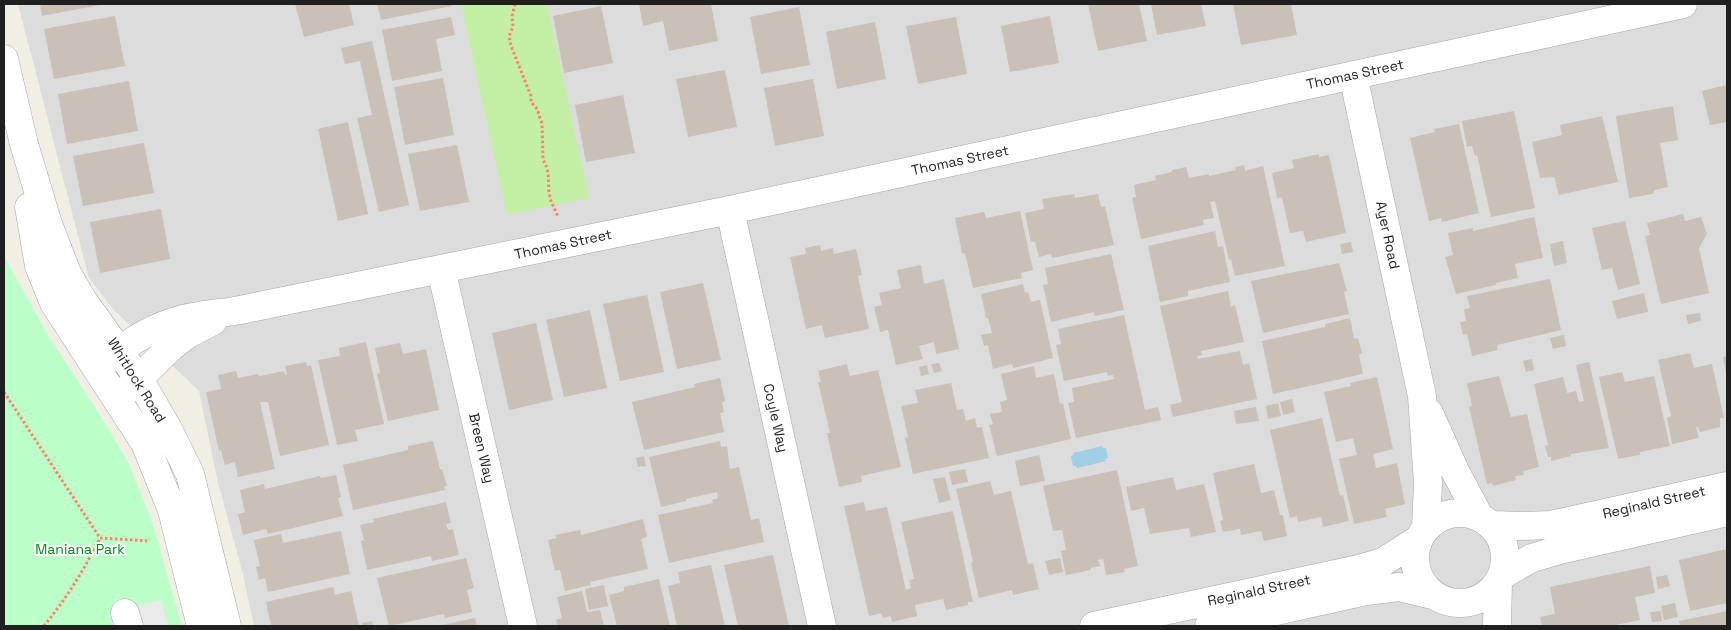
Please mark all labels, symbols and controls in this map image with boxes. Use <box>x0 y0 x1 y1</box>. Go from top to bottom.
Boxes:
street label: Thomas Street <box>1305 55 1405 93</box>
street label: Thomas Street <box>910 141 1010 179</box>
street label: Ayer Road <box>1372 199 1404 271</box>
street label: Thomas Street <box>513 225 613 263</box>
street label: Whitlock Road <box>104 334 170 426</box>
street label: Coyle Way <box>759 382 793 454</box>
street label: Breen Way <box>465 411 499 485</box>
street label: Reginald Street <box>1601 481 1707 523</box>
park label: Maniana Park <box>35 540 125 558</box>
street label: Reginald Street <box>1206 570 1312 610</box>

